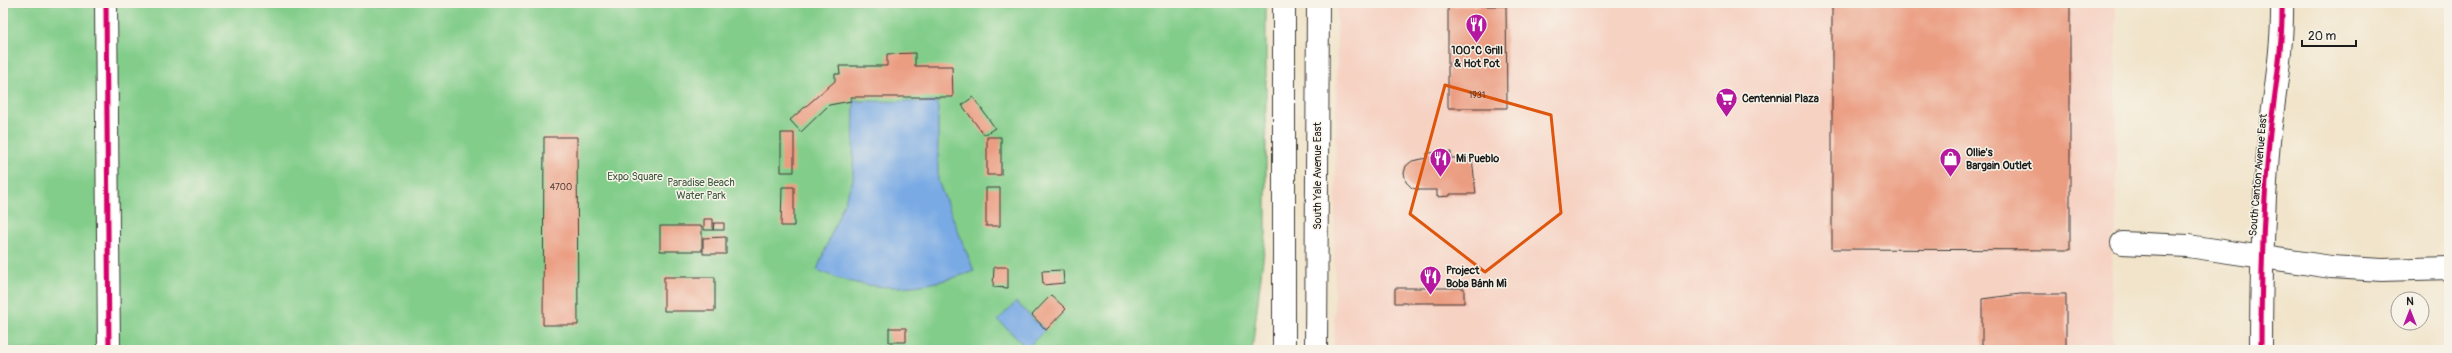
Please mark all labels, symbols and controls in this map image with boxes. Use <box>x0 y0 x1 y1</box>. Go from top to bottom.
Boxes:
restaurant icon: 100°C Grill & Hot Pot <box>1464 11 1490 44</box>
scale bar <box>2302 22 2356 48</box>
text: 20 m <box>2308 29 2337 44</box>
place label: 100°C Grill & Hot Pot <box>1451 44 1503 70</box>
supermarket icon: Centennial Plaza <box>1713 85 1739 118</box>
house number: 1931 <box>1469 90 1485 101</box>
place label: Centennial Plaza <box>1742 92 1819 105</box>
street label: South Canton Avenue East <box>2246 113 2270 237</box>
street label: South Yale Avenue East <box>1311 122 1324 230</box>
restaurant icon: Mi Pueblo <box>1427 145 1453 178</box>
shop icon: Ollie's Bargain Outlet <box>1938 145 1964 178</box>
place label: Ollie's Bargain Outlet <box>1966 146 2032 172</box>
place label: Mi Pueblo <box>1456 152 1499 165</box>
park label: Expo Square <box>607 170 663 183</box>
park label: Paradise Beach Water Park <box>667 176 735 202</box>
house number: 4700 <box>550 182 572 193</box>
restaurant icon: Project Boba Bánh Mì <box>1417 263 1443 296</box>
place label: Project Boba Bánh Mì <box>1446 264 1507 290</box>
north arrow <box>2390 291 2430 331</box>
text: N <box>2406 295 2414 308</box>

